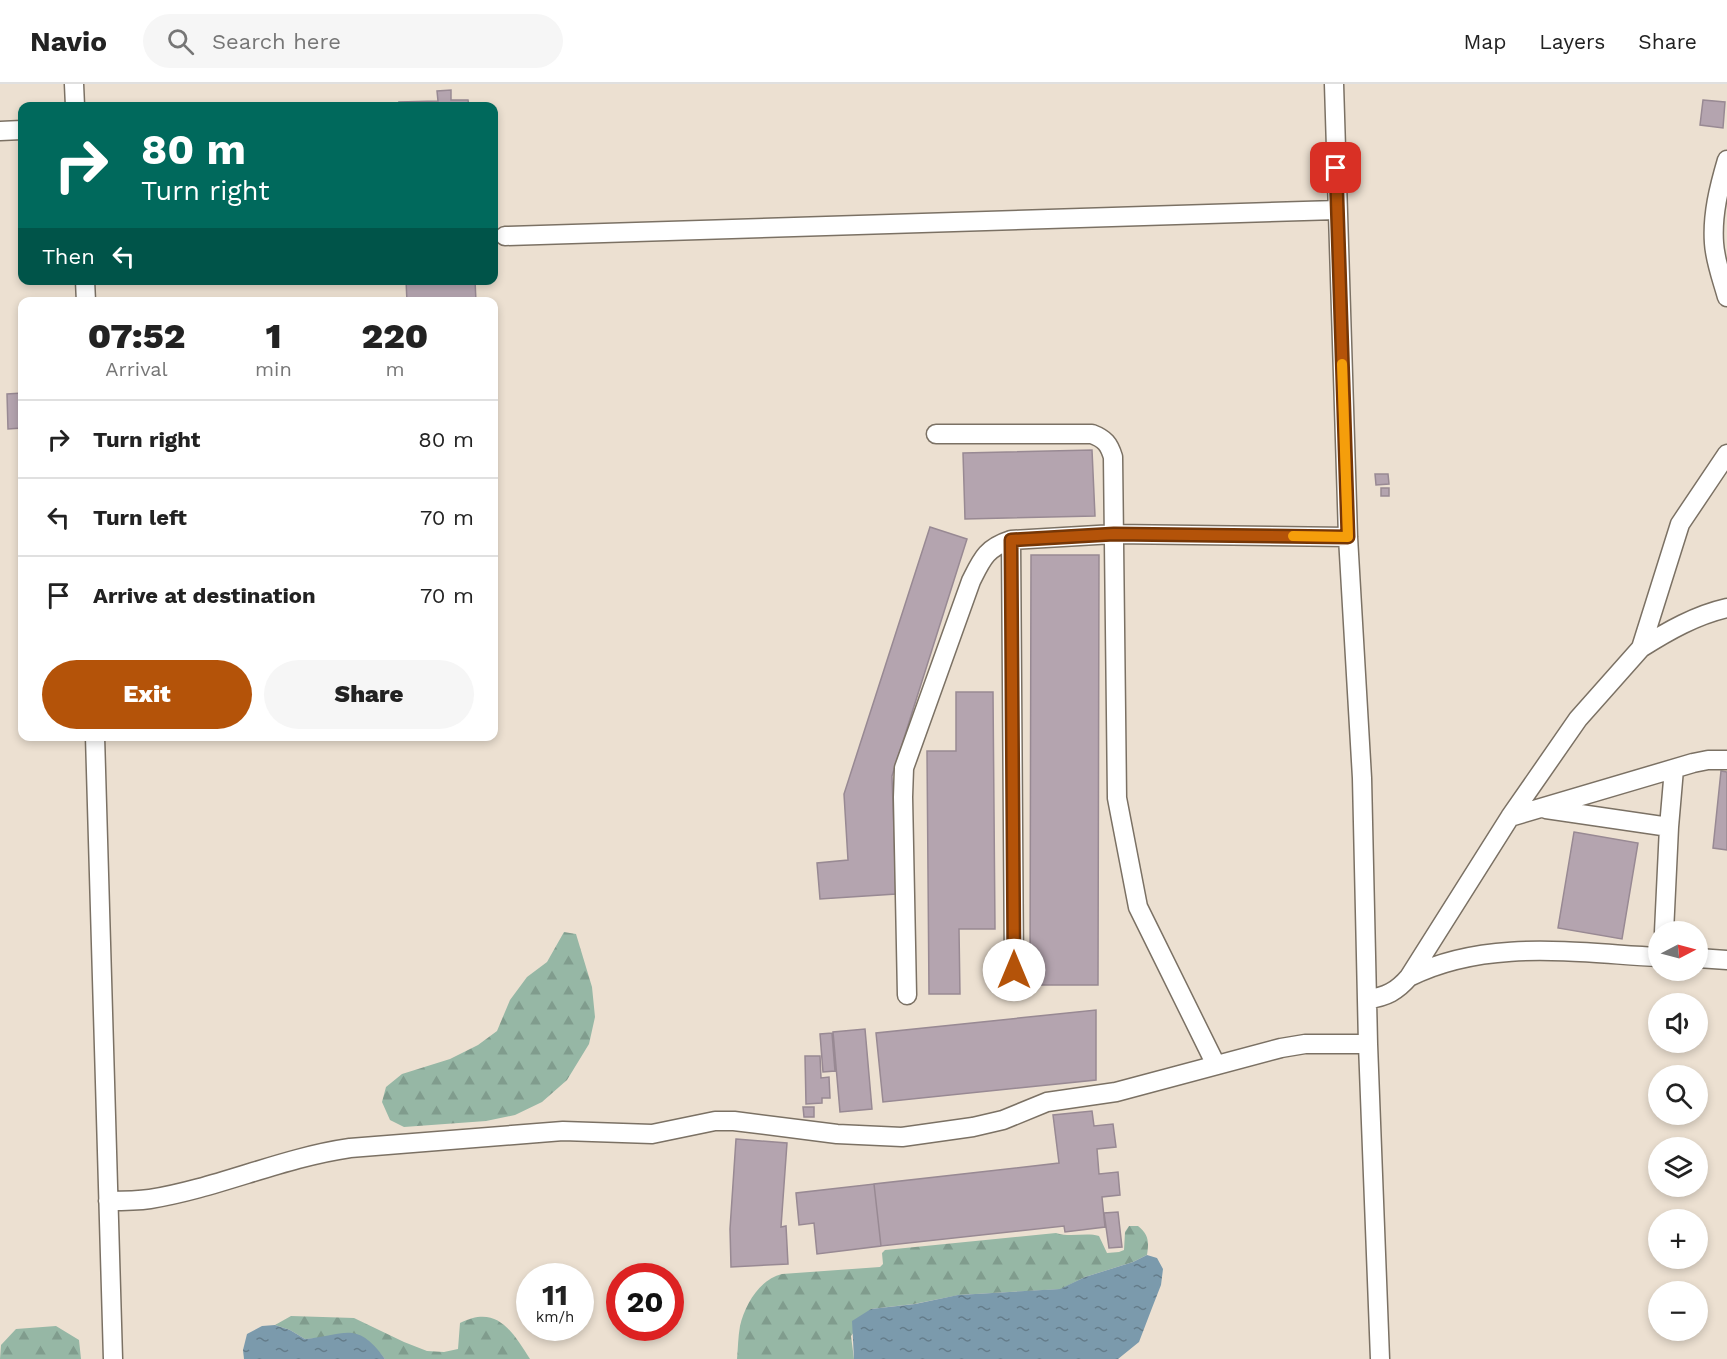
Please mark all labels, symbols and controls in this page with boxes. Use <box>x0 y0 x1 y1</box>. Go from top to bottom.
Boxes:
search box <box>143 14 563 68</box>
text: Navio <box>30 25 107 58</box>
icon: search <box>164 25 197 58</box>
text: Search here <box>212 29 341 54</box>
text: Map <box>1463 29 1506 54</box>
text: Layers <box>1539 29 1605 54</box>
text: Share <box>1638 29 1697 54</box>
text: 80 m <box>141 125 246 174</box>
icon: right <box>42 126 120 204</box>
pin <box>1310 142 1361 193</box>
icon: arrive <box>1319 151 1352 184</box>
text: Turn right <box>141 175 270 207</box>
icon: left <box>107 240 140 273</box>
text: Then <box>42 244 95 269</box>
text: 07:52 <box>88 315 185 357</box>
text: 1 <box>265 315 281 357</box>
text: 220 <box>362 315 428 357</box>
text: Arrival <box>105 357 168 381</box>
text: min <box>255 357 292 381</box>
text: m <box>385 357 404 381</box>
icon: right <box>42 423 75 456</box>
text: Turn right <box>93 427 200 452</box>
text: 80 m <box>418 427 474 452</box>
icon: left <box>42 501 75 534</box>
text: Turn left <box>93 505 187 530</box>
text: 70 m <box>420 505 474 530</box>
icon: arrive <box>42 579 75 612</box>
text: Arrive at destination <box>93 583 316 608</box>
text: 70 m <box>420 583 474 608</box>
button: Exit <box>42 660 252 729</box>
button: Share <box>264 660 474 729</box>
north arrow <box>1648 921 1708 981</box>
map controls <box>1648 921 1708 1341</box>
position arrow <box>982 938 1046 1002</box>
button: sound <box>1648 993 1708 1053</box>
button: search <box>1648 1065 1708 1125</box>
button: layers <box>1648 1137 1708 1197</box>
button: + <box>1648 1209 1708 1269</box>
speed limit sign: 20 <box>606 1263 684 1341</box>
text: 11 <box>542 1277 568 1312</box>
button: − <box>1648 1281 1708 1341</box>
text: km/h <box>536 1308 574 1326</box>

